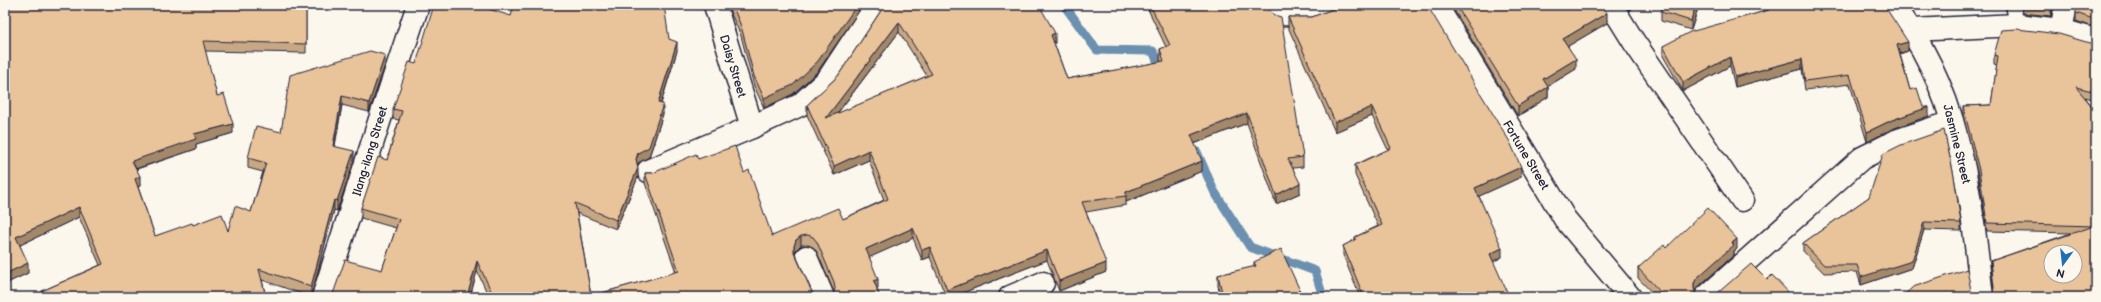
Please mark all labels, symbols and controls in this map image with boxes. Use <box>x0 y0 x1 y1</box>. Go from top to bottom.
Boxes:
street label: Daisy Street <box>716 33 749 100</box>
street label: Jasmine Street <box>1939 103 1974 186</box>
street label: Ilang-ilang Street <box>350 104 391 198</box>
street label: Fortune Street <box>1499 118 1552 193</box>
north arrow <box>2043 244 2083 284</box>
text: N <box>2055 266 2066 281</box>

